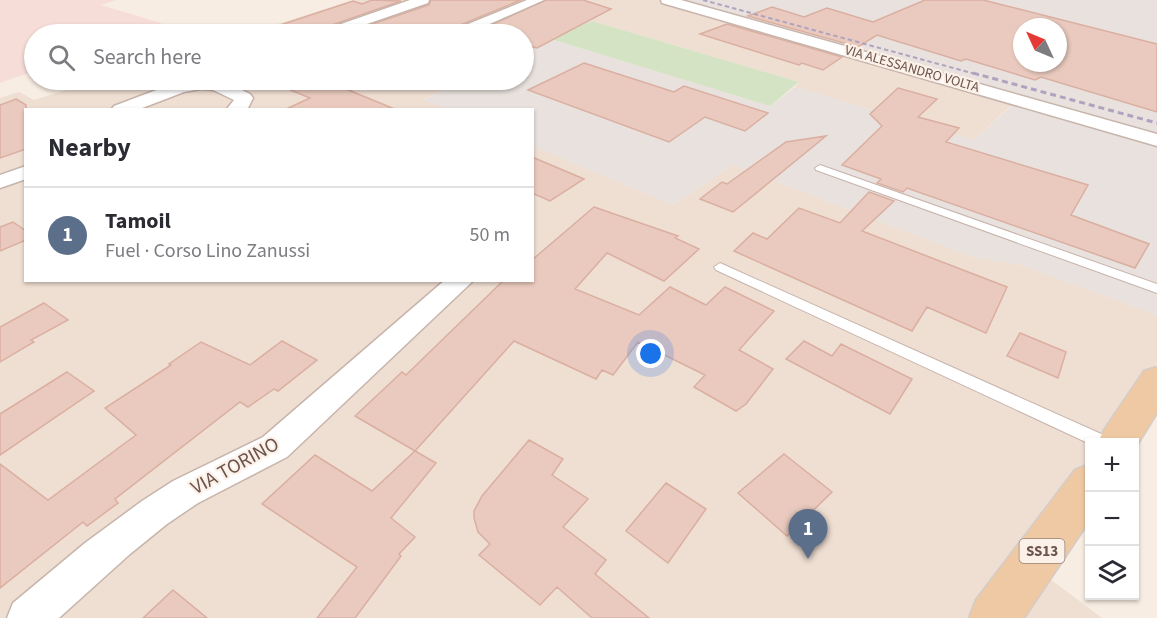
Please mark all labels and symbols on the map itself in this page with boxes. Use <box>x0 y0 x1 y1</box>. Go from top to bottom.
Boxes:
north arrow <box>1013 18 1067 72</box>
street label: VIA ALESSANDRO VOLTA <box>842 40 982 98</box>
your location <box>636 339 665 368</box>
street label: VIA TORINO <box>186 430 284 502</box>
pin: 1 <box>788 510 828 559</box>
road number: SS13 <box>1020 539 1064 563</box>

